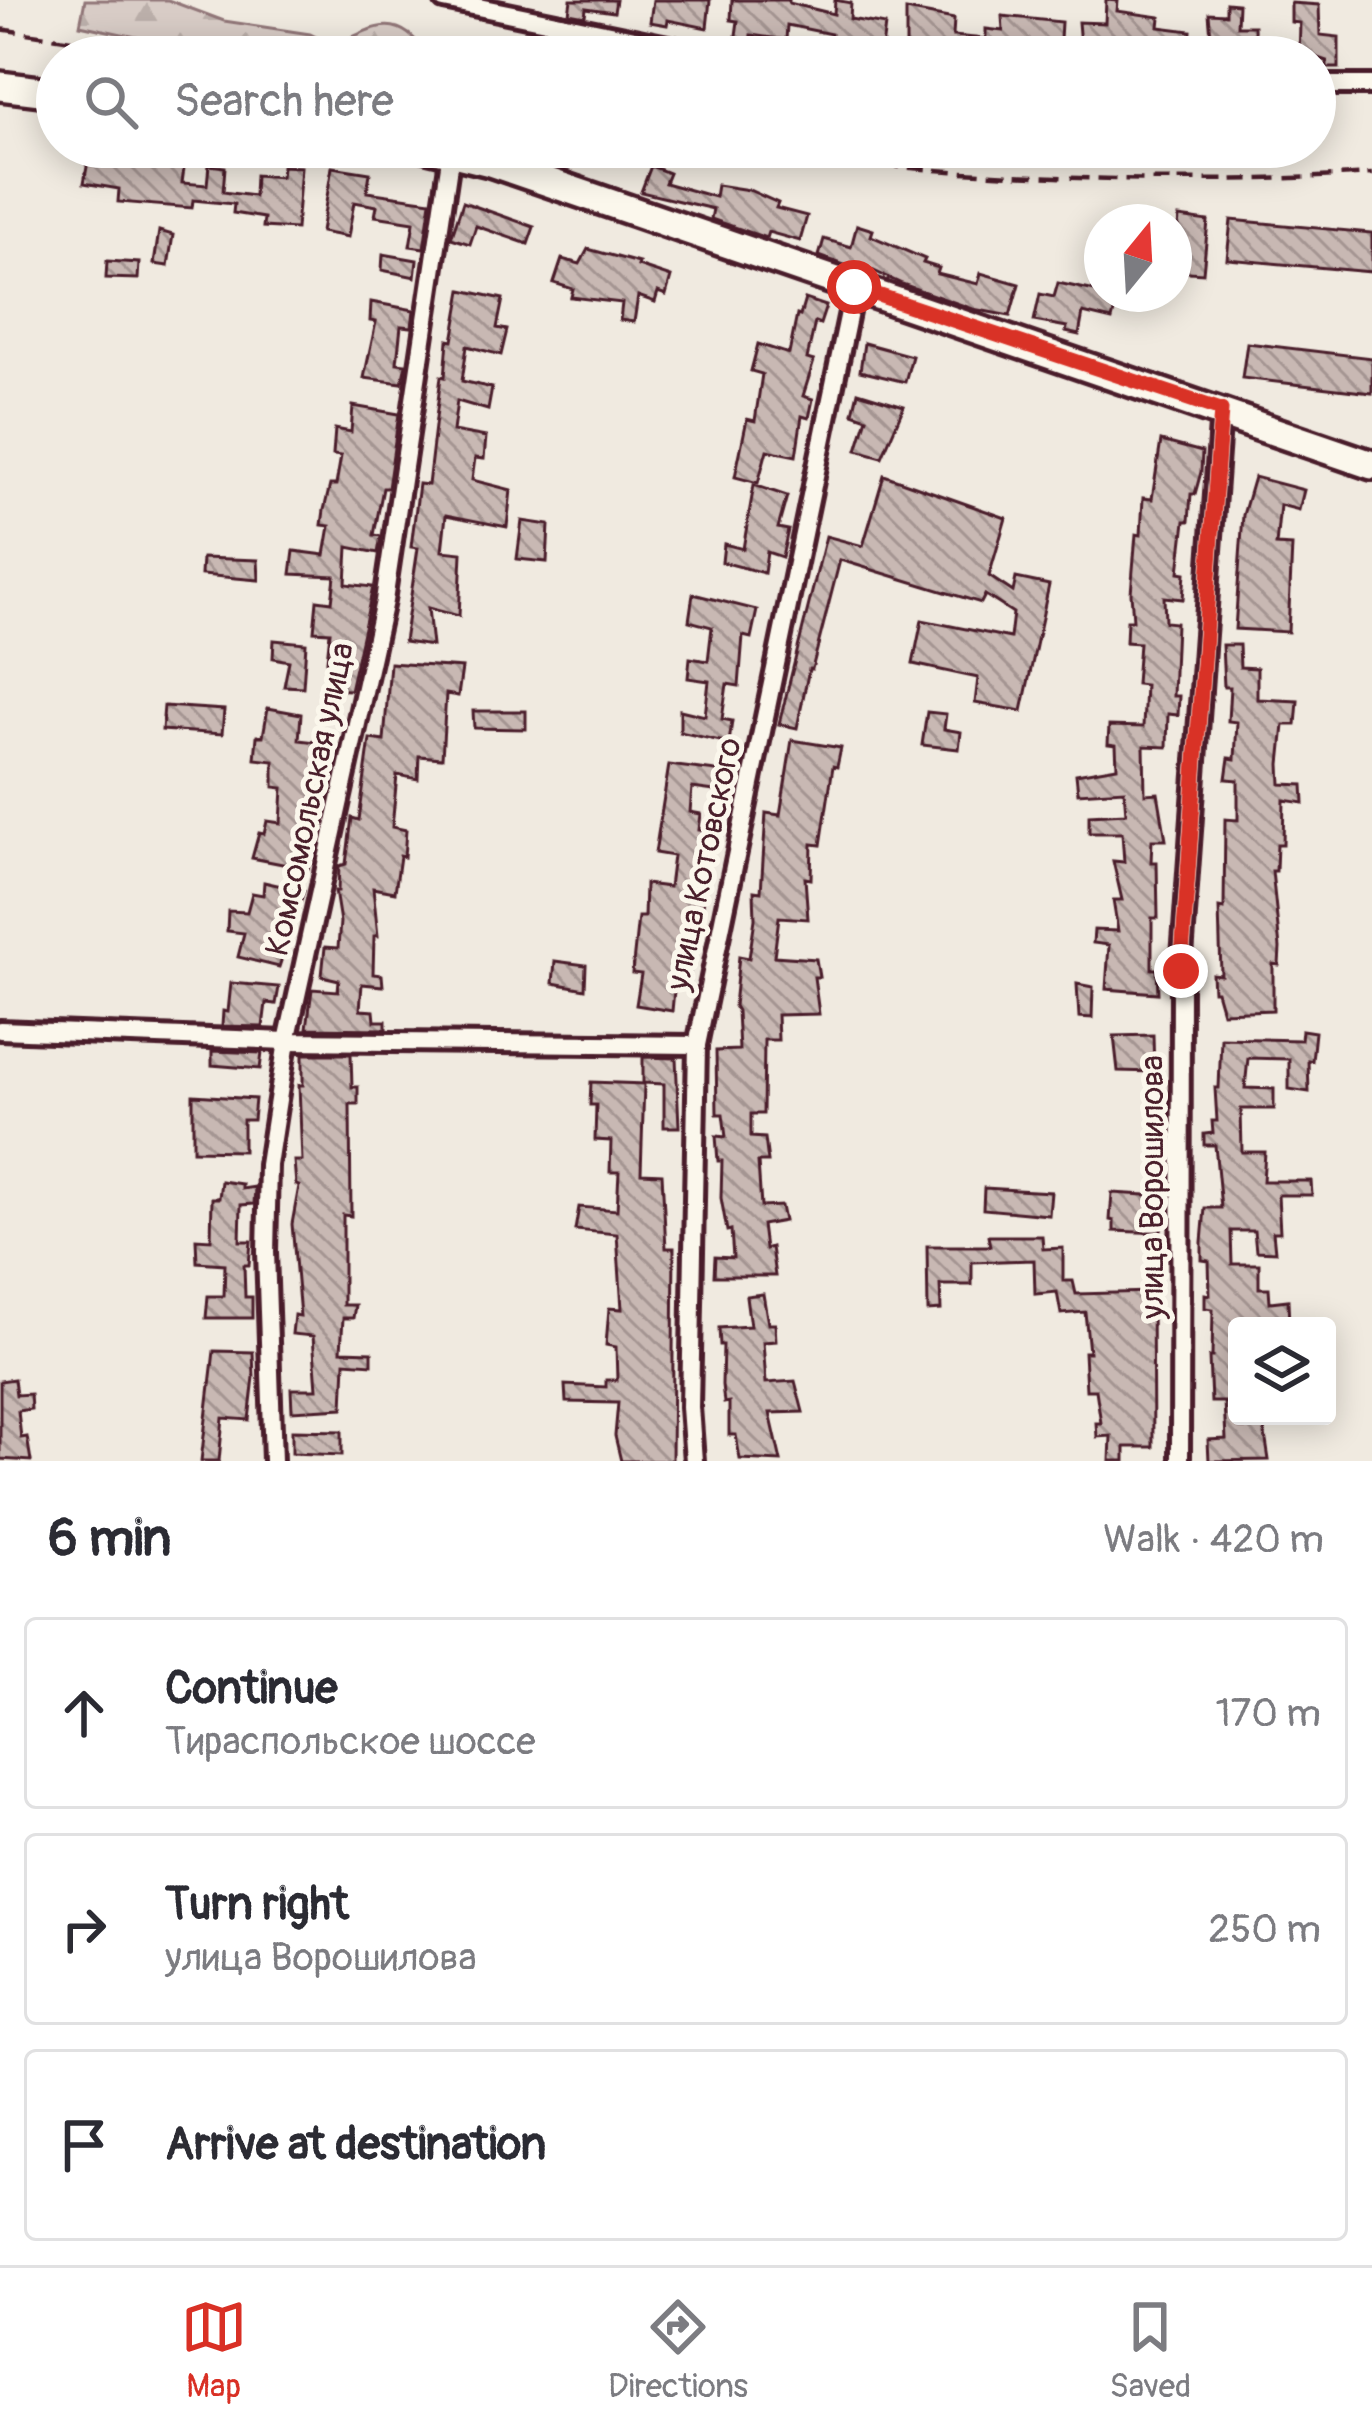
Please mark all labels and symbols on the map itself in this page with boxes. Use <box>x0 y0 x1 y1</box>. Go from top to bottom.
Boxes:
north arrow <box>1084 204 1192 312</box>
route start <box>827 260 881 314</box>
street label: Комсомольская улица <box>257 639 363 959</box>
street label: улица Котовского <box>657 734 751 995</box>
route end <box>1154 944 1208 998</box>
street label: улица Ворошилова <box>1132 1055 1173 1320</box>

